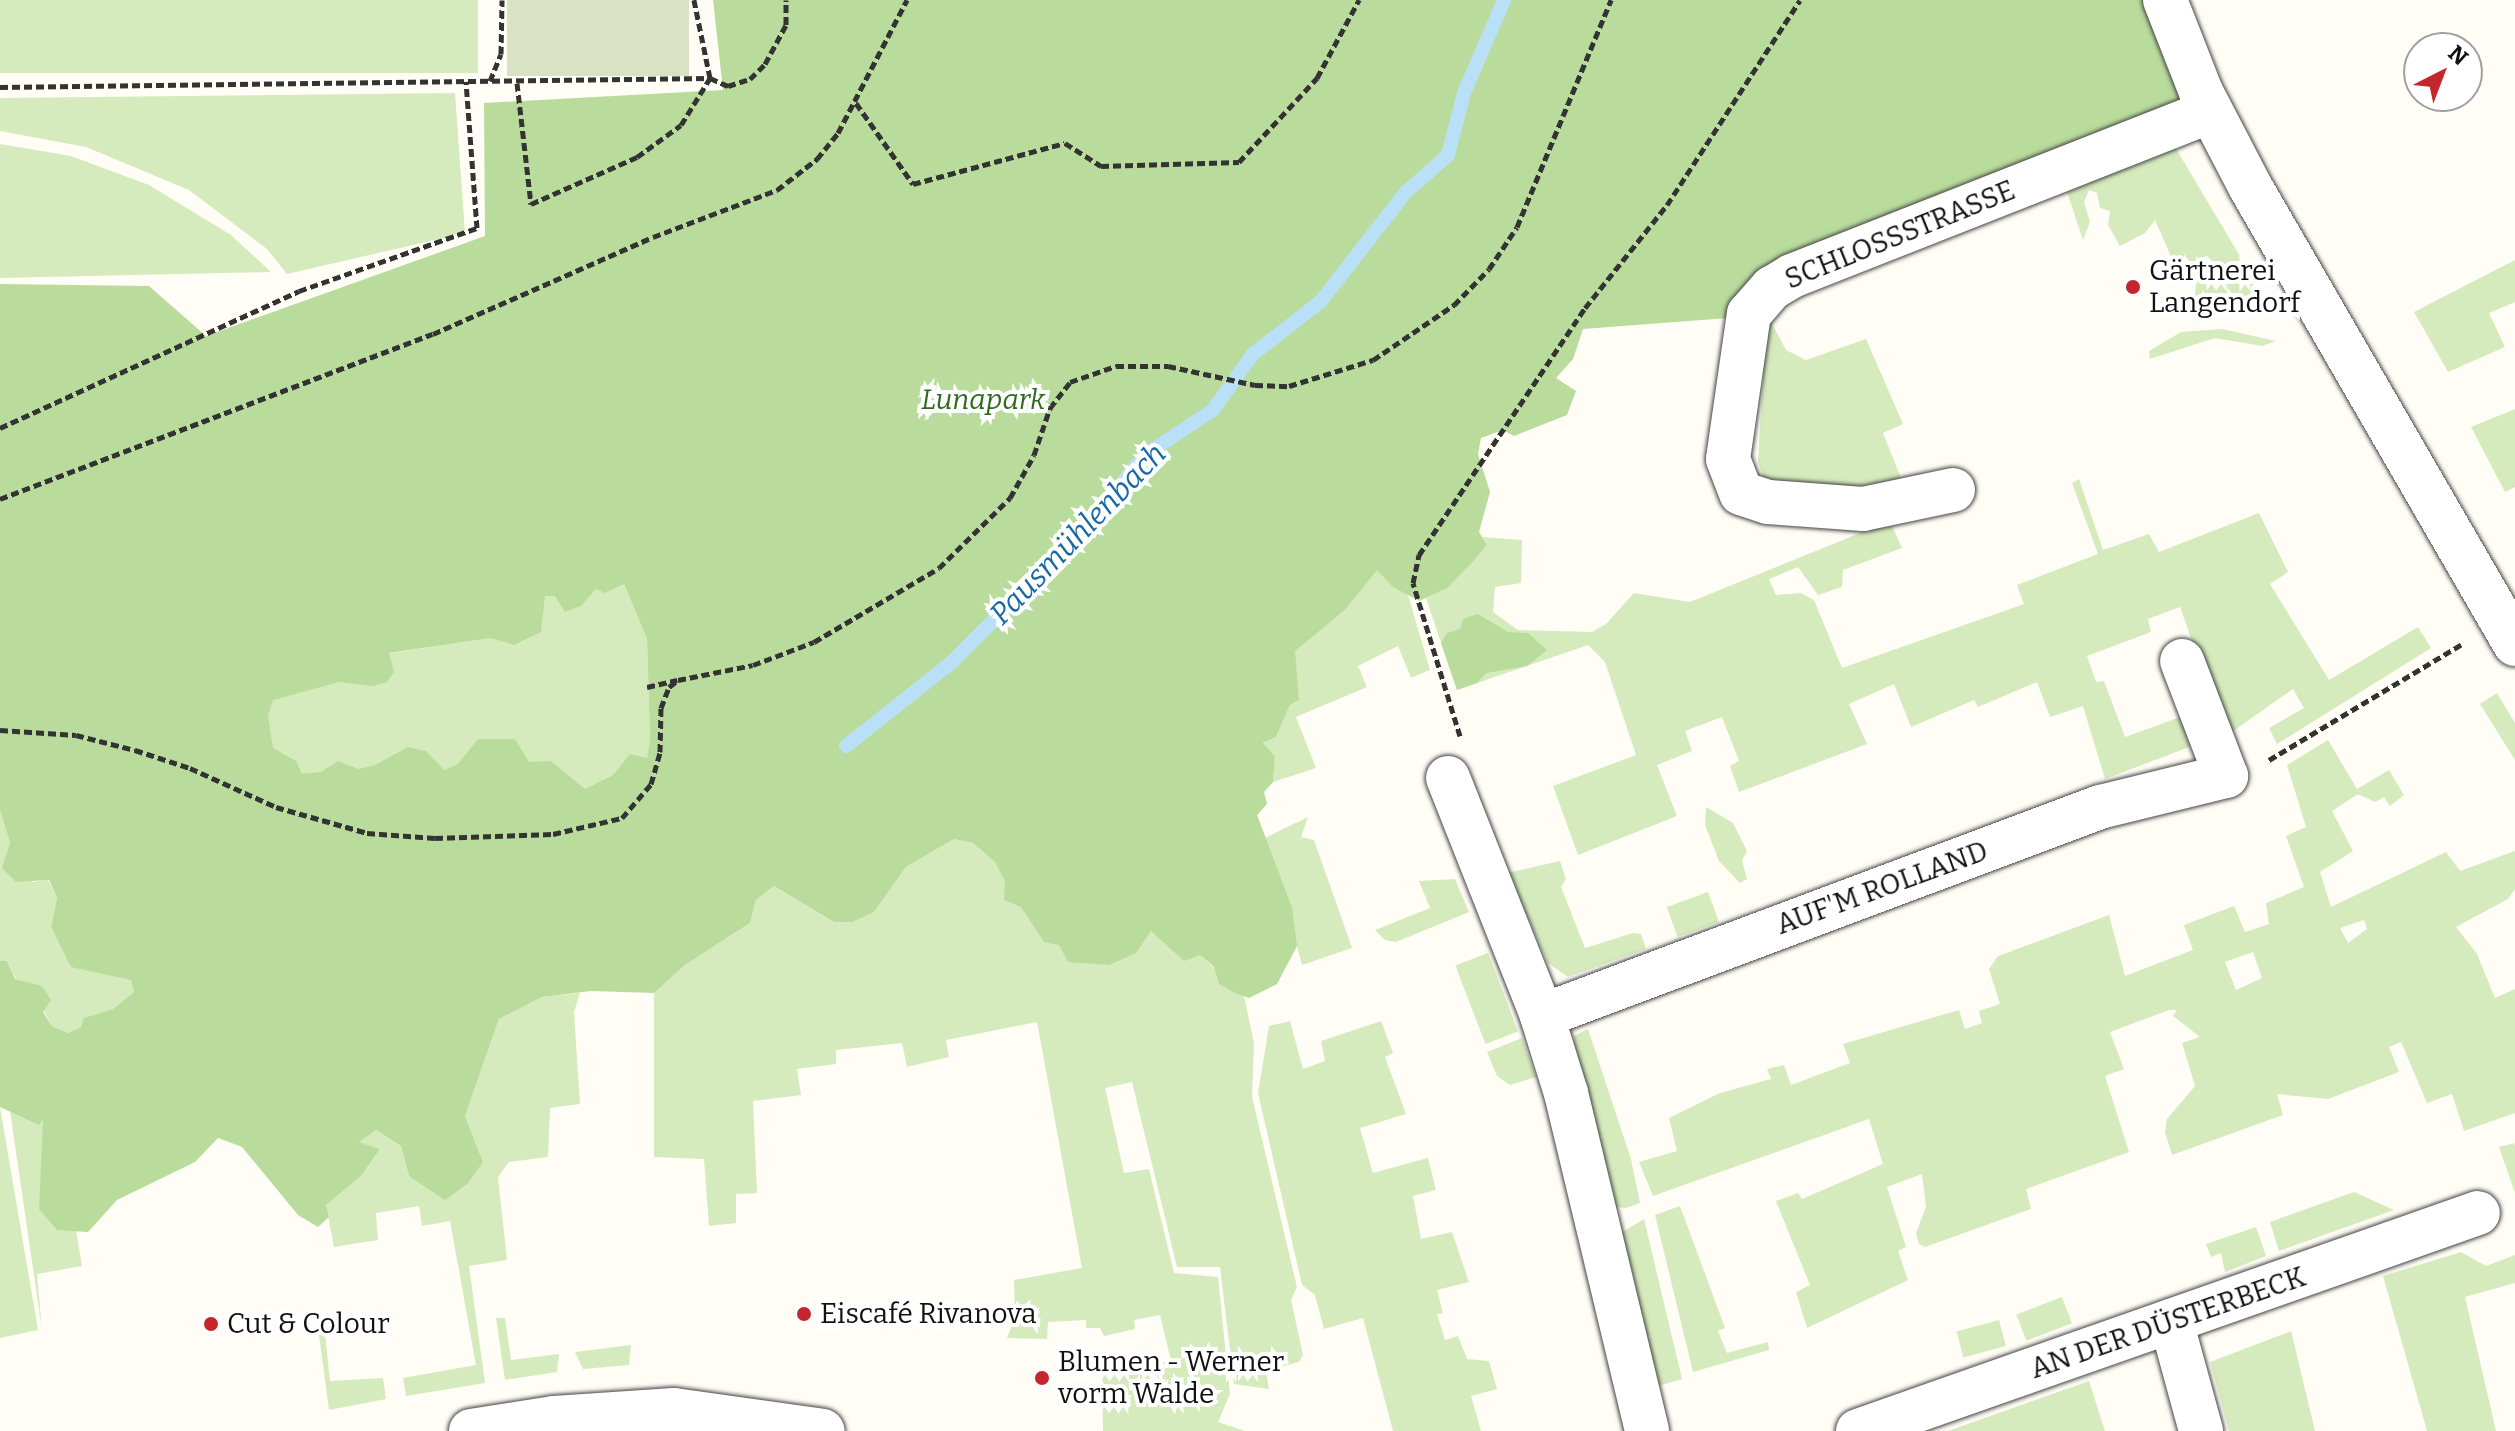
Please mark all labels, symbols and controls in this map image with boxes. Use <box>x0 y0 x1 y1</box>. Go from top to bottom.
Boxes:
north arrow <box>2403 32 2483 112</box>
text: N <box>2443 40 2473 71</box>
street label: SCHLOSSSTRASSE <box>1780 174 2020 296</box>
place label: Gärtnerei Langendorf <box>2149 254 2300 320</box>
marker: Gärtnerei Langendorf <box>2124 278 2142 296</box>
park label: Lunapark <box>921 383 1045 417</box>
water label: Pausmühlenbach <box>982 436 1174 632</box>
street label: AUF'M ROLLAND <box>1772 834 1992 942</box>
street label: AN DER DÜSTERBECK <box>2026 1260 2310 1386</box>
place label: Eiscafé Rivanova <box>820 1297 1037 1331</box>
marker: Eiscafé Rivanova <box>795 1305 813 1323</box>
place label: Cut & Colour <box>227 1307 390 1341</box>
marker: Cut & Colour <box>202 1315 220 1333</box>
place label: Blumen - Werner vorm Walde <box>1058 1345 1284 1411</box>
marker: Blumen - Werner vorm Walde <box>1033 1369 1051 1387</box>

